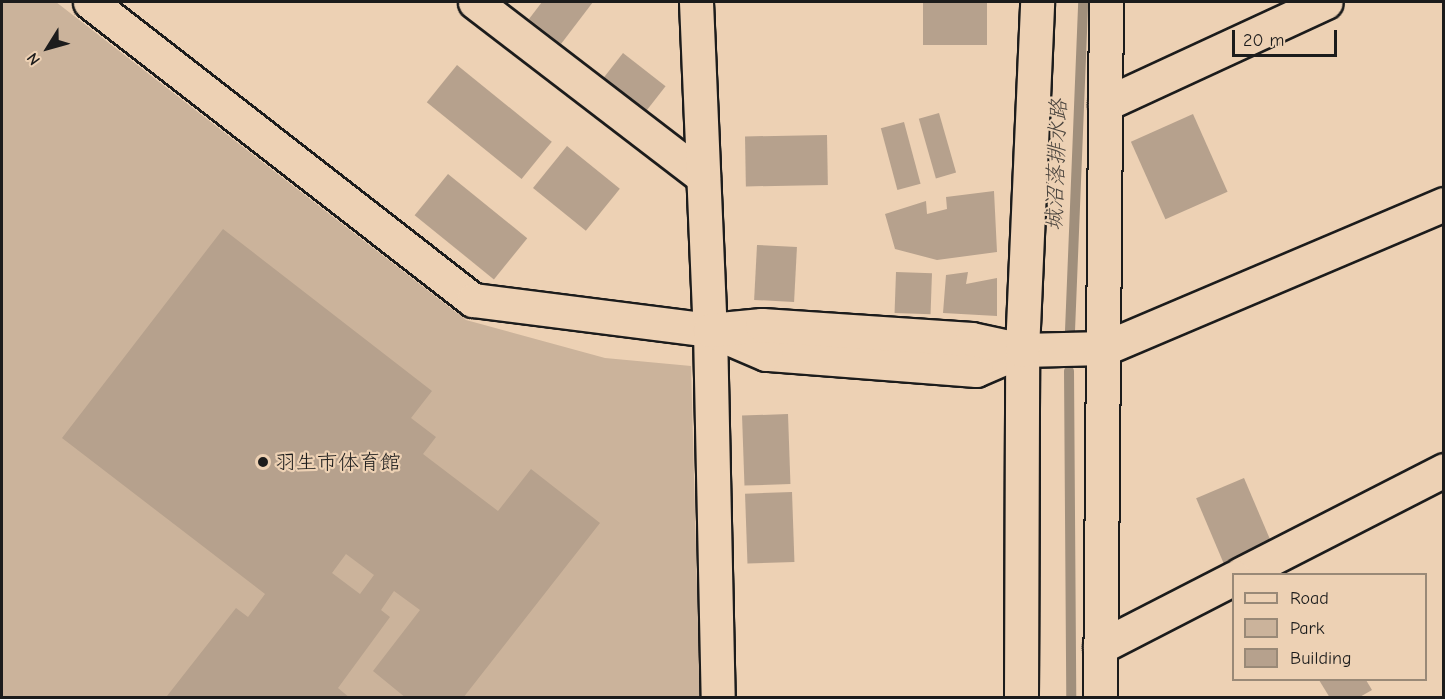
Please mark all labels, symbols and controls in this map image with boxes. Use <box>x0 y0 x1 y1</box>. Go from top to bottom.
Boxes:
north arrow <box>18 18 78 78</box>
scale bar <box>1235 18 1340 56</box>
text: 20 m <box>1243 30 1284 51</box>
text: N <box>23 49 44 68</box>
water label: 城沼落排水路 <box>1042 99 1072 231</box>
place label: 羽生市体育館 <box>275 449 401 475</box>
marker: 羽生市体育館 <box>256 455 270 469</box>
legend <box>1232 573 1427 681</box>
text: Road <box>1290 588 1329 609</box>
text: Park <box>1290 618 1324 639</box>
text: Building <box>1290 648 1352 669</box>

